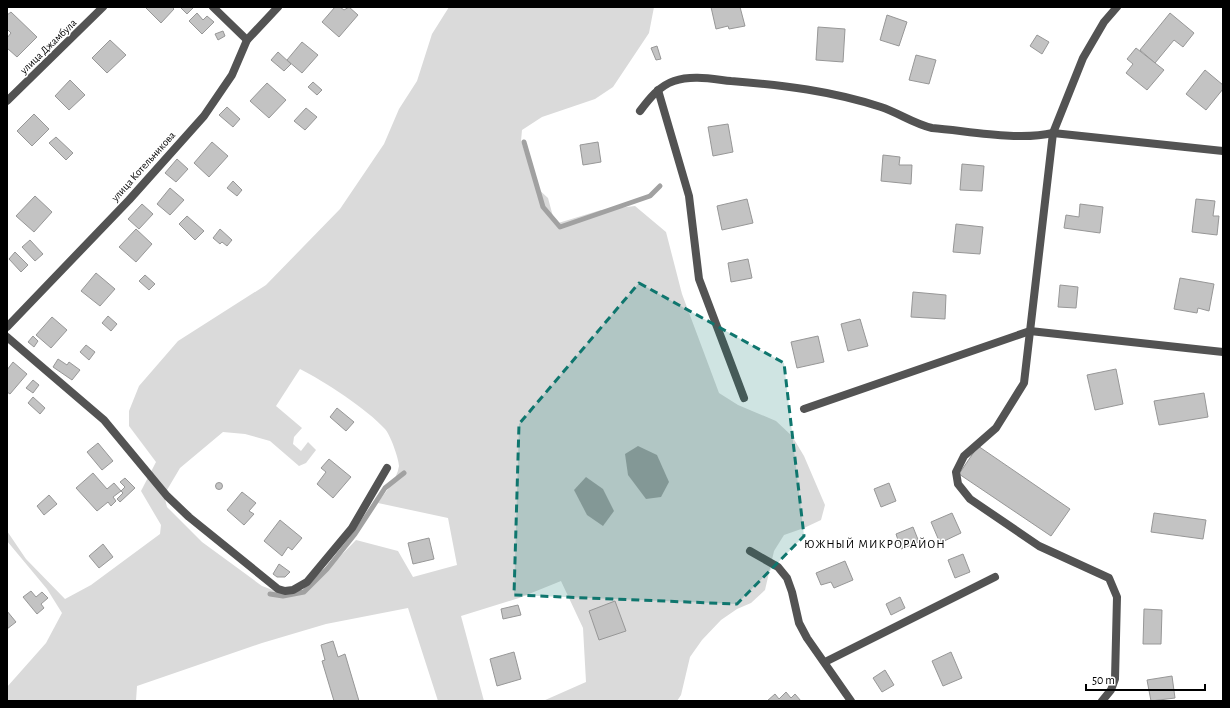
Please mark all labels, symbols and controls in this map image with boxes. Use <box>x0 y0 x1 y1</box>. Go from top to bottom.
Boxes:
street label: улица Джамбула <box>17 17 79 77</box>
street label: улица Котельникова <box>109 129 177 204</box>
district label: ЮЖНЫЙ МИКРОРАЙОН <box>804 537 946 550</box>
scale bar <box>1086 666 1205 692</box>
text: 50 m <box>1092 674 1115 686</box>

